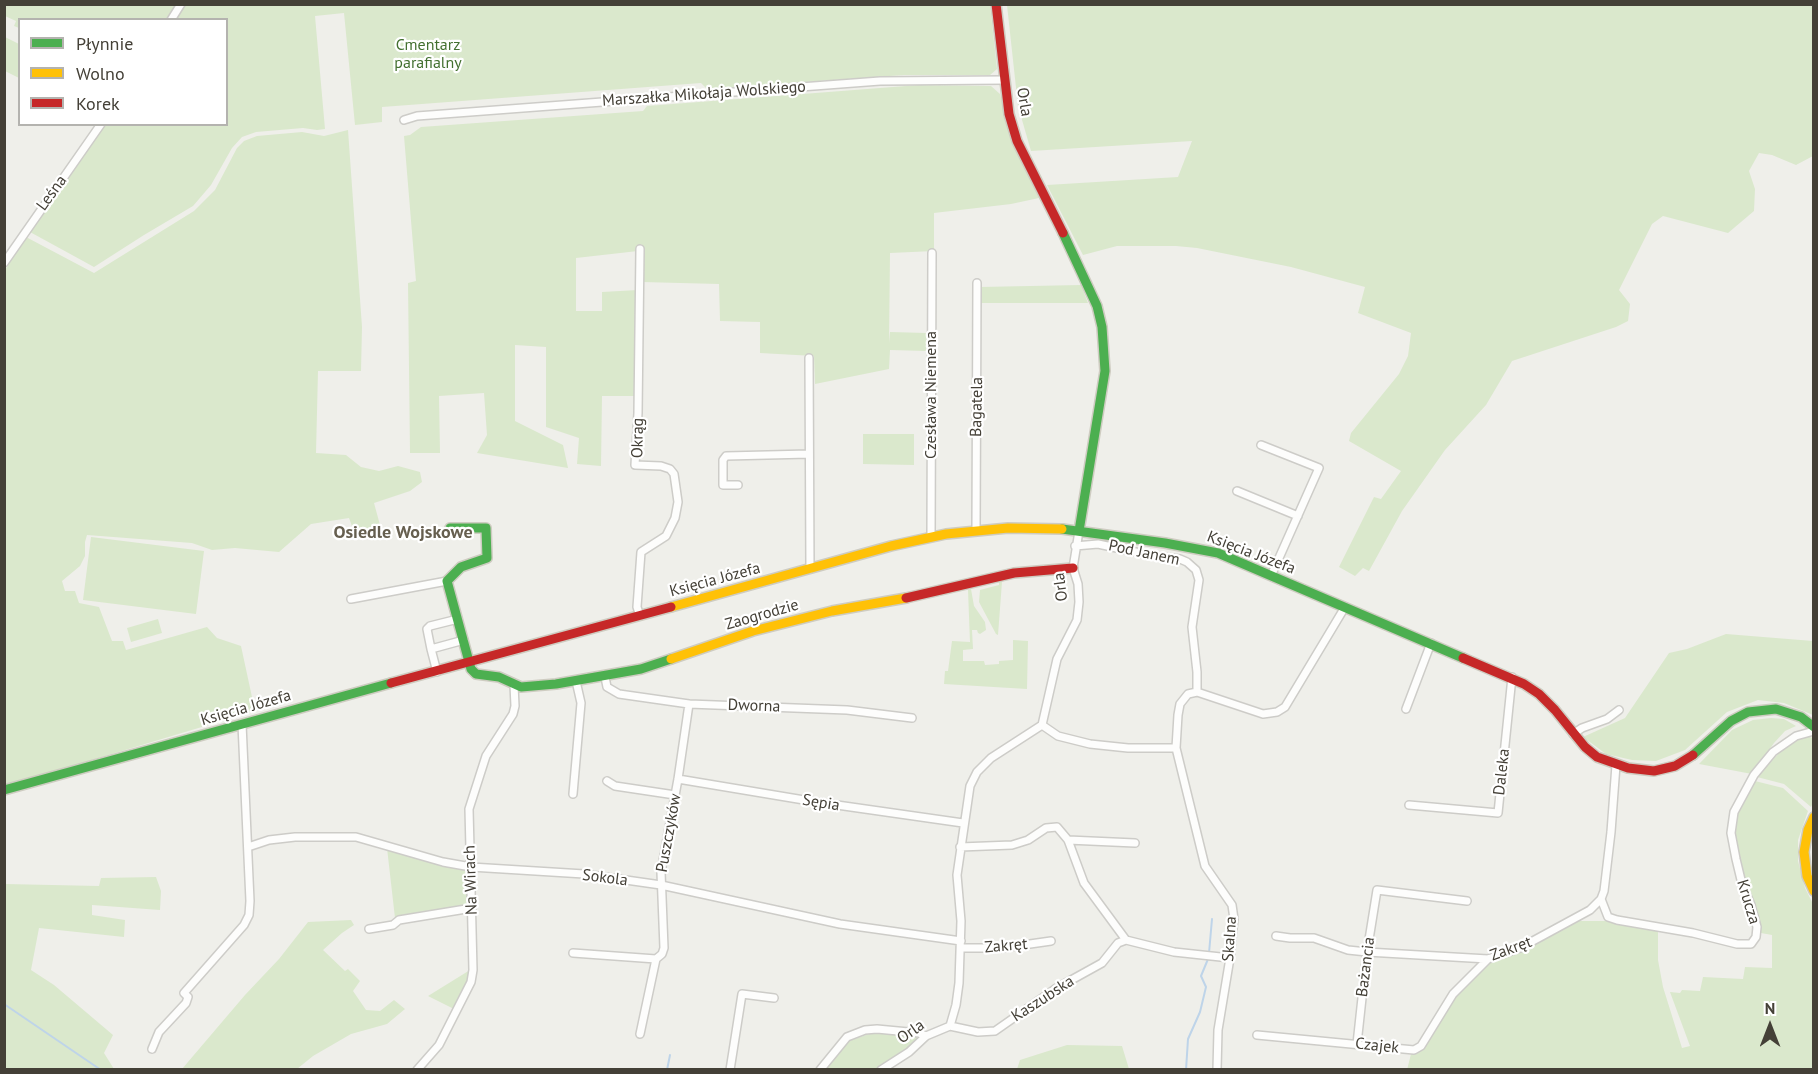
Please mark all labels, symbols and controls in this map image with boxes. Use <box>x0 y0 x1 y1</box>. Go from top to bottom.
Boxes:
legend <box>18 18 228 126</box>
text: Płynnie <box>76 32 133 55</box>
park label: Cmentarz parafialny <box>394 35 462 73</box>
text: Wolno <box>76 62 125 85</box>
street label: Marszałka Mikołaja Wolskiego <box>602 77 806 111</box>
street label: Orla <box>1012 86 1036 118</box>
text: Korek <box>76 92 120 115</box>
street label: Leśna <box>33 172 71 214</box>
street label: Czesława Niemena <box>921 331 941 459</box>
street label: Bagatela <box>967 377 987 437</box>
street label: Okrąg <box>628 418 648 458</box>
district label: Osiedle Wojskowe <box>333 522 473 544</box>
street label: Księcia Józefa <box>1204 527 1298 579</box>
street label: Pod Janem <box>1107 536 1181 570</box>
street label: Księcia Józefa <box>668 559 762 601</box>
street label: Orla <box>1050 571 1072 603</box>
street label: Zaogrodzie <box>723 595 801 635</box>
street label: Księcia Józefa <box>199 686 293 730</box>
street label: Dworna <box>727 695 781 717</box>
street label: Daleka <box>1490 748 1514 796</box>
street label: Sępia <box>801 791 841 815</box>
street label: Puszczyków <box>653 792 685 874</box>
street label: Na Wirach <box>460 845 482 915</box>
street label: Sokola <box>581 866 629 890</box>
street label: Krucza <box>1732 877 1764 927</box>
street label: Skalna <box>1219 916 1241 962</box>
street label: Zakręt <box>1488 933 1534 965</box>
street label: Zakręt <box>984 935 1028 957</box>
street label: Bażancia <box>1353 936 1379 998</box>
street label: Kaszubska <box>1008 972 1078 1026</box>
north arrow <box>1740 996 1800 1056</box>
text: N <box>1765 998 1775 1018</box>
street label: Orla <box>894 1016 928 1048</box>
street label: Czajek <box>1354 1034 1400 1058</box>

